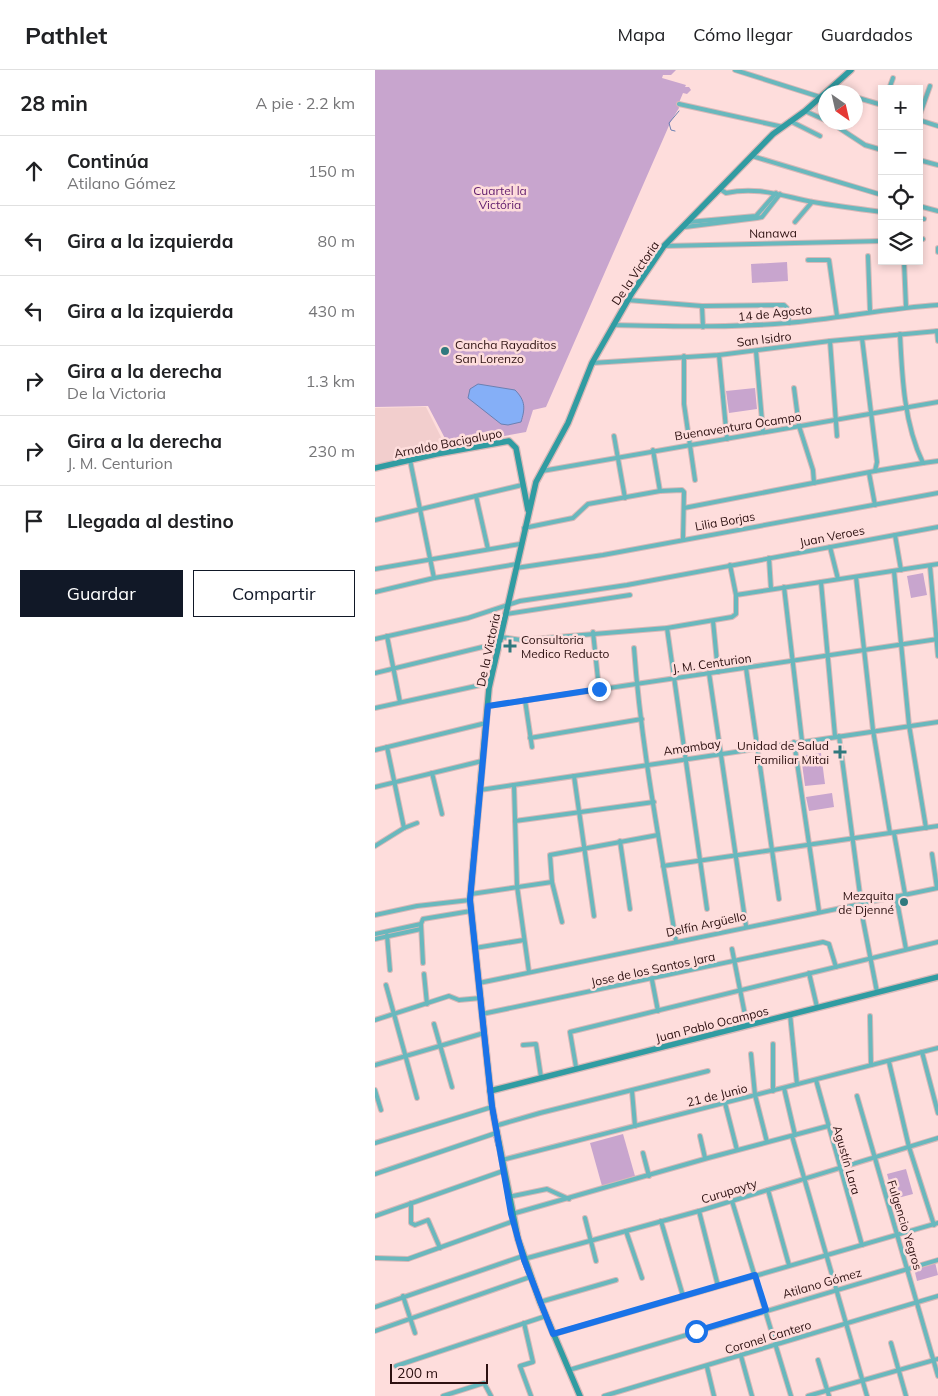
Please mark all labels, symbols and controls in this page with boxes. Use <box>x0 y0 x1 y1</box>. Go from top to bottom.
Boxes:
text: Pathlet <box>25 20 107 50</box>
text: Mapa <box>617 23 665 46</box>
text: Cómo llegar <box>693 23 793 46</box>
text: Guardados <box>821 23 913 46</box>
north arrow <box>818 85 863 130</box>
map controls <box>878 85 923 265</box>
button: + <box>878 85 923 130</box>
text: 28 min <box>20 90 88 116</box>
text: A pie · 2.2 km <box>256 93 355 113</box>
button: − <box>878 130 923 175</box>
text: Continúa <box>67 149 149 173</box>
icon: ahead <box>20 157 48 185</box>
text: 150 m <box>308 161 355 181</box>
text: Atilano Gómez <box>67 173 176 193</box>
button: locate <box>878 175 923 220</box>
park label: Cuartel la Victória <box>473 183 527 212</box>
button: layers <box>878 220 923 265</box>
street label: Nanawa <box>749 225 797 241</box>
icon: left <box>20 227 48 255</box>
text: Gira a la izquierda <box>67 229 233 253</box>
text: 80 m <box>318 231 355 251</box>
street label: De la Victoria <box>608 238 662 308</box>
icon: left <box>20 297 48 325</box>
text: Gira a la izquierda <box>67 299 233 323</box>
text: 430 m <box>308 301 355 321</box>
street label: 14 de Agosto <box>737 302 813 324</box>
street label: San Isidro <box>736 328 792 350</box>
place label: Cancha Rayaditos San Lorenzo <box>455 337 556 366</box>
marker: Cancha Rayaditos San Lorenzo <box>439 345 451 357</box>
text: Gira a la derecha <box>67 359 222 383</box>
icon: right <box>20 367 48 395</box>
text: 1.3 km <box>306 371 355 391</box>
text: De la Victoria <box>67 383 166 403</box>
street label: Buenaventura Ocampo <box>673 409 803 443</box>
street label: Arnaldo Bacigalupo <box>393 425 504 461</box>
text: Gira a la derecha <box>67 429 222 453</box>
icon: right <box>20 437 48 465</box>
text: 230 m <box>308 441 355 461</box>
text: J. M. Centurion <box>67 453 173 473</box>
icon: arrive <box>20 507 48 535</box>
street label: Lilia Borjas <box>694 508 756 534</box>
text: Llegada al destino <box>67 509 234 533</box>
street label: Juan Veroes <box>798 522 866 550</box>
button: Guardar <box>20 570 183 617</box>
button: Compartir <box>193 570 355 617</box>
street label: De la Victoria <box>473 612 503 688</box>
place label: Consultoria Medico Reducto <box>521 632 610 661</box>
marker: Consultoria Medico Reducto <box>503 639 517 653</box>
street label: J. M. Centurion <box>672 650 752 676</box>
route end <box>588 678 611 701</box>
street label: Amambay <box>662 735 722 758</box>
place label: Unidad de Salud Familiar Mitai <box>737 738 829 767</box>
marker: Unidad de Salud Familiar Mitai <box>833 745 847 759</box>
place label: Mezquita de Djenné <box>838 888 894 917</box>
marker: Mezquita de Djenné <box>898 896 910 908</box>
street label: Delfín Argüello <box>664 908 748 940</box>
street label: Jose de los Santos Jara <box>590 949 716 989</box>
street label: Juan Pablo Ocampos <box>654 1003 770 1045</box>
street label: 21 de Junio <box>685 1080 749 1110</box>
street label: Agustín Lara <box>830 1124 864 1196</box>
street label: Curupayty <box>699 1175 759 1207</box>
street label: Fulgencio Yegros <box>884 1178 926 1272</box>
street label: Atilano Gómez <box>781 1265 863 1301</box>
street label: Coronel Cantero <box>723 1317 813 1357</box>
route start <box>685 1320 708 1343</box>
scale bar <box>390 1361 487 1384</box>
text: 200 m <box>397 1364 438 1382</box>

